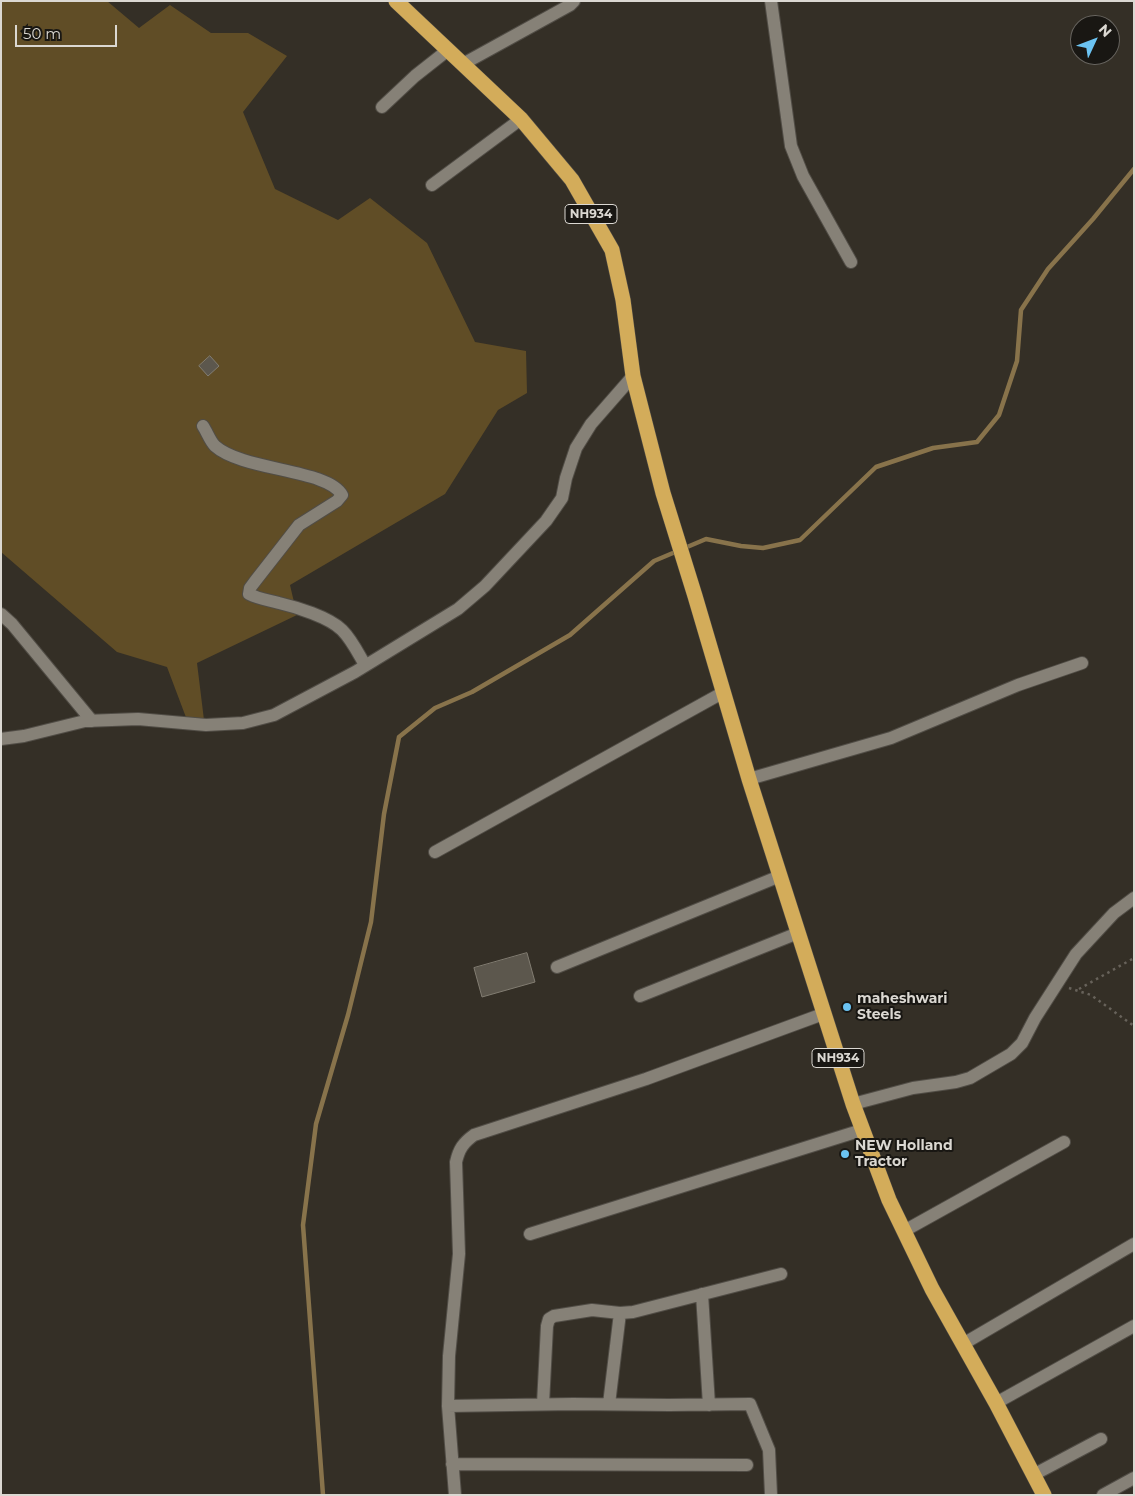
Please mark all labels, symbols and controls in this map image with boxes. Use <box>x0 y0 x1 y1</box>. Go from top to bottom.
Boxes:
scale bar <box>18 15 120 47</box>
north arrow <box>1070 15 1120 65</box>
text: N <box>1095 20 1116 41</box>
text: 50 m <box>23 24 61 43</box>
road number: NH934 <box>565 204 617 223</box>
place label: maheshwari Steels <box>857 991 948 1024</box>
marker: maheshwari Steels <box>841 1001 853 1013</box>
road number: NH934 <box>812 1048 864 1068</box>
place label: NEW Holland Tractor <box>855 1138 953 1170</box>
marker: NEW Holland Tractor <box>839 1148 851 1160</box>

